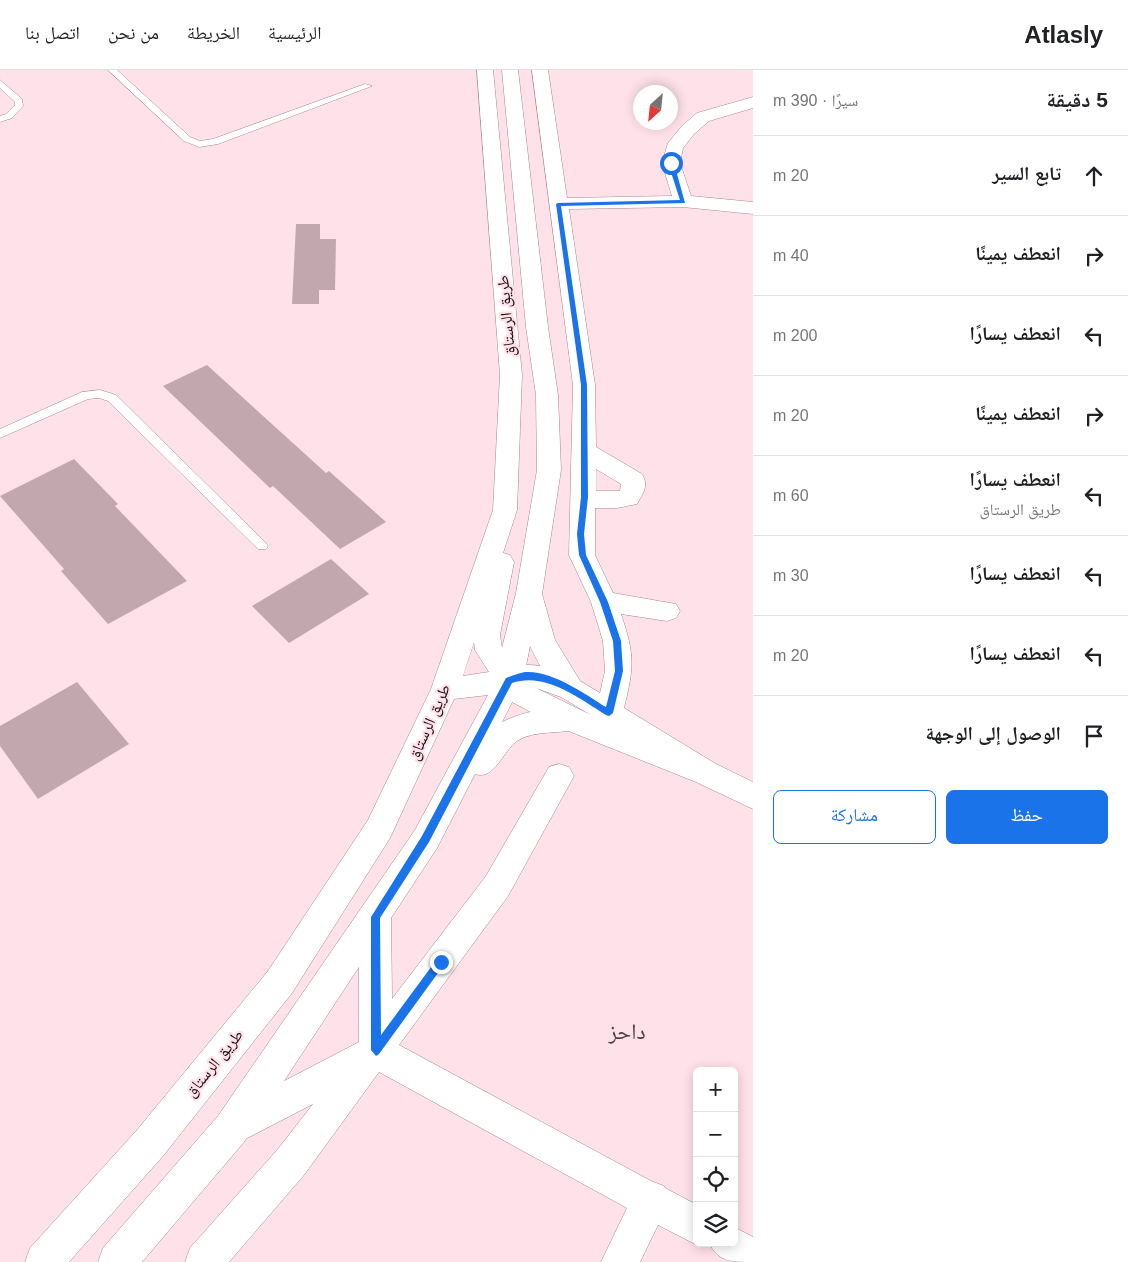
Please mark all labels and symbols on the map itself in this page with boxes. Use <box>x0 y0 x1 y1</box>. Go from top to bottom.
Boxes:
north arrow <box>633 85 678 130</box>
route start <box>660 152 683 175</box>
street label: طريق الرستاق <box>494 274 520 357</box>
street label: طريق الرستاق <box>405 681 455 764</box>
route end <box>430 951 453 974</box>
district label: داحز <box>607 1019 646 1044</box>
street label: طريق الرستاق <box>182 1026 248 1101</box>

